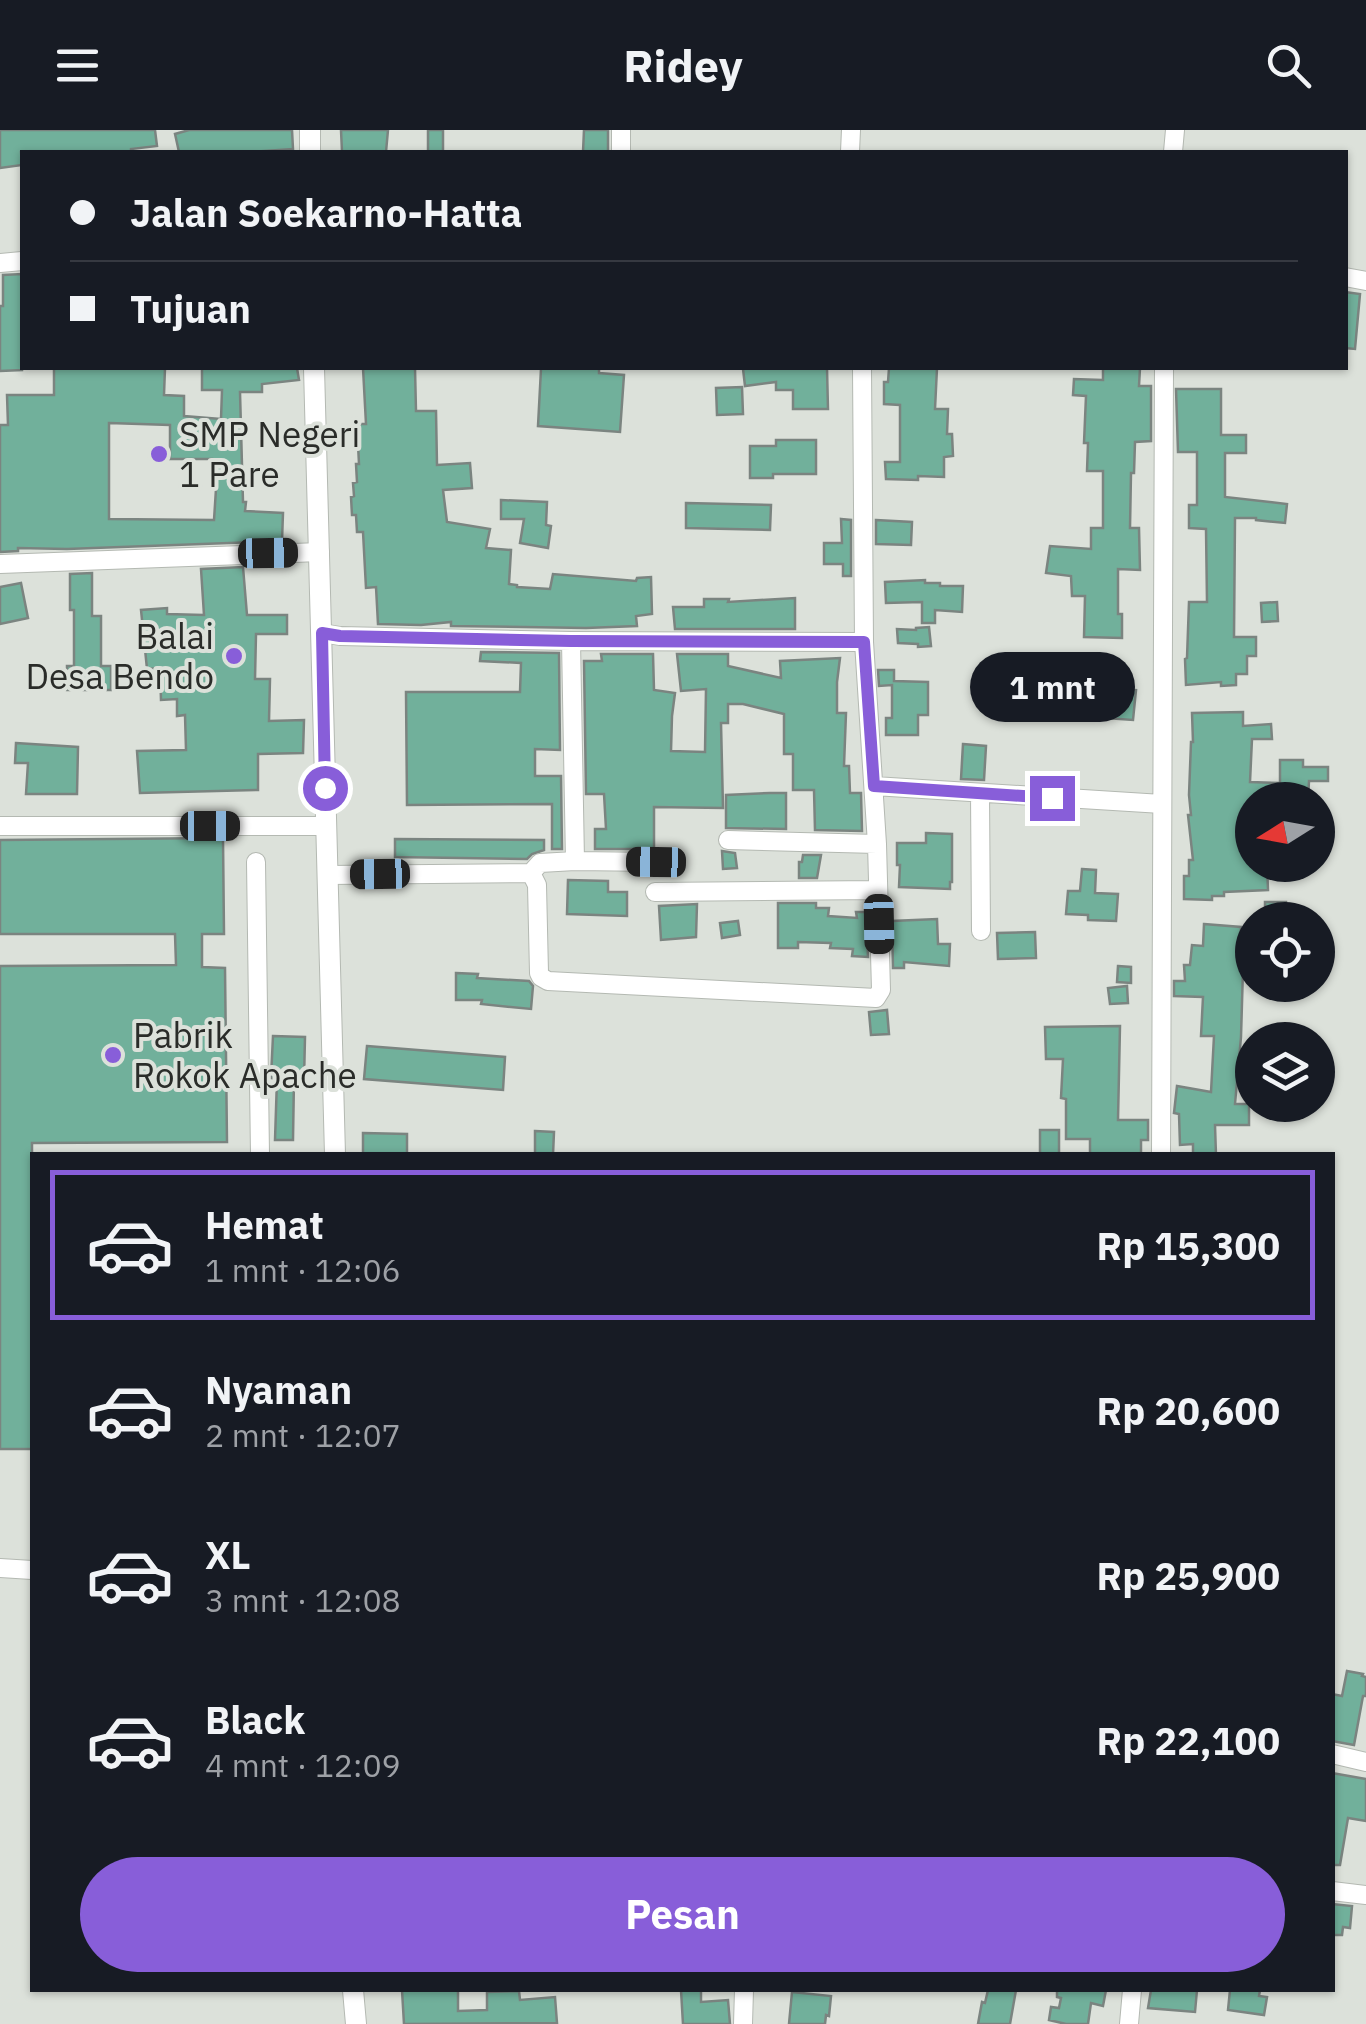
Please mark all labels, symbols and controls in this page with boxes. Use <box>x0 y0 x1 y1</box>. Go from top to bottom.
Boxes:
text: Ridey <box>623 36 743 94</box>
icon: menu <box>50 38 105 93</box>
icon: search <box>1261 38 1316 93</box>
text: Jalan Soekarno-Hatta <box>130 188 522 237</box>
text: Tujuan <box>130 284 251 333</box>
place label: SMP Negeri 1 Pare <box>179 411 360 497</box>
marker: SMP Negeri 1 Pare <box>148 443 170 465</box>
car <box>238 537 298 569</box>
place label: Balai Desa Bendo <box>25 613 214 699</box>
marker: Balai Desa Bendo <box>223 645 245 667</box>
callout: 1 mnt <box>970 653 1134 723</box>
text: 1 mnt <box>1009 666 1096 708</box>
route start <box>303 766 348 811</box>
route end <box>1030 776 1075 821</box>
north arrow <box>1235 782 1335 882</box>
map controls <box>1235 782 1335 1122</box>
car <box>180 811 240 841</box>
car <box>626 846 686 878</box>
car <box>350 858 410 890</box>
car <box>863 894 895 954</box>
button: locate <box>1235 902 1335 1002</box>
place label: Pabrik Rokok Apache <box>133 1012 357 1098</box>
button: layers <box>1235 1022 1335 1122</box>
marker: Pabrik Rokok Apache <box>102 1044 124 1066</box>
icon: car <box>85 1200 175 1290</box>
text: Hemat <box>205 1200 324 1249</box>
text: Rp 15,300 <box>1097 1221 1280 1270</box>
text: 1 mnt · 12:06 <box>205 1249 401 1291</box>
icon: car <box>85 1365 175 1455</box>
text: Nyaman <box>205 1365 352 1414</box>
text: Rp 20,600 <box>1097 1386 1280 1435</box>
text: 2 mnt · 12:07 <box>205 1414 401 1456</box>
icon: car <box>85 1530 175 1620</box>
text: XL <box>205 1530 251 1579</box>
text: Rp 25,900 <box>1097 1551 1280 1600</box>
text: 3 mnt · 12:08 <box>205 1579 401 1621</box>
icon: car <box>85 1695 175 1785</box>
text: Black <box>205 1695 305 1744</box>
text: Rp 22,100 <box>1097 1716 1280 1765</box>
text: 4 mnt · 12:09 <box>205 1744 401 1786</box>
button: Pesan <box>80 1857 1285 1972</box>

